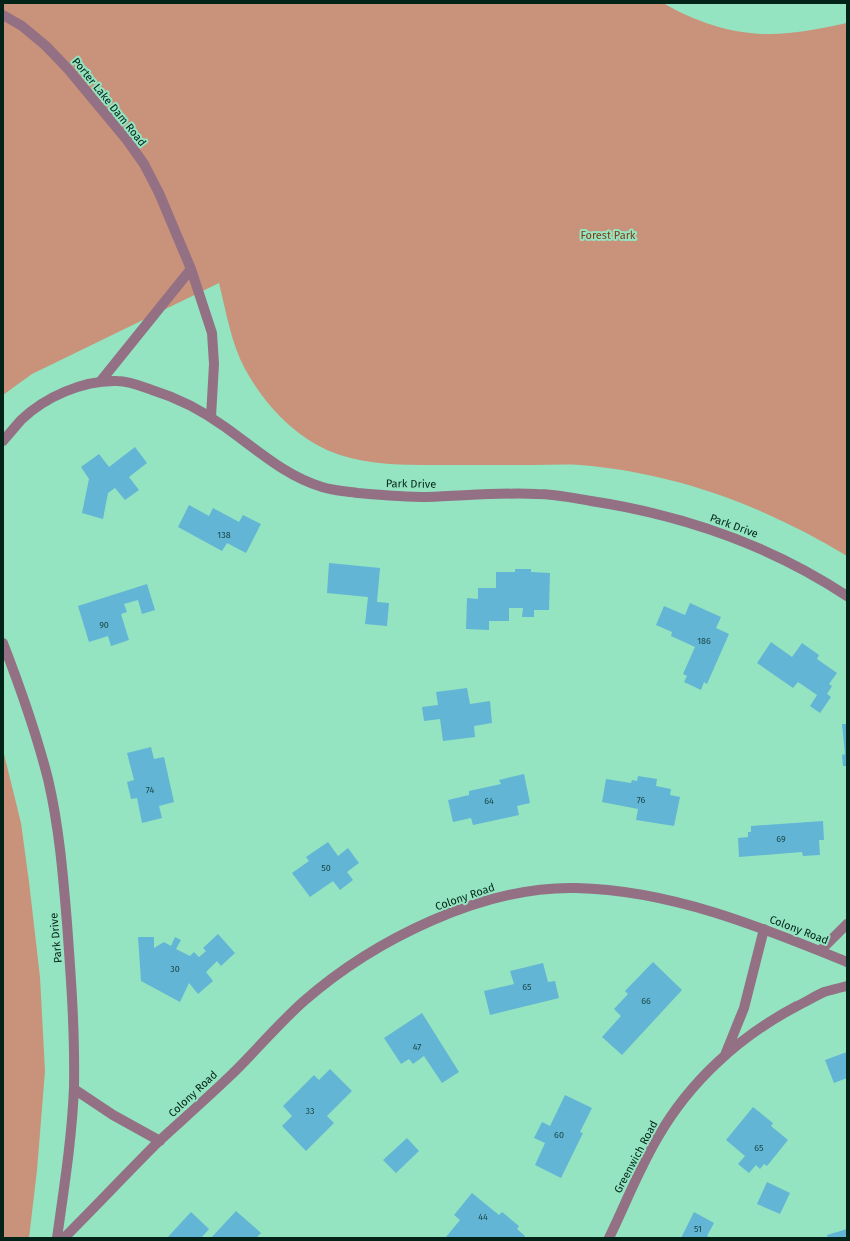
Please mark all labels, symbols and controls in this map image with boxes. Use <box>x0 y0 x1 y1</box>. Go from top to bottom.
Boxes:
street label: Porter Lake Dam Road <box>69 55 149 149</box>
park label: Forest Park <box>580 229 636 242</box>
street label: Park Drive <box>386 477 436 491</box>
street label: Park Drive <box>708 511 760 541</box>
house number: 138 <box>217 530 231 540</box>
house number: 90 <box>99 620 109 630</box>
house number: 186 <box>697 636 711 646</box>
house number: 74 <box>146 785 154 795</box>
house number: 76 <box>637 795 645 805</box>
house number: 64 <box>484 796 494 806</box>
house number: 69 <box>776 834 786 844</box>
house number: 50 <box>321 863 331 873</box>
street label: Colony Road <box>434 881 496 913</box>
street label: Park Drive <box>47 912 65 964</box>
street label: Colony Road <box>768 913 830 947</box>
house number: 30 <box>170 964 180 974</box>
house number: 65 <box>522 982 532 992</box>
house number: 66 <box>641 996 651 1006</box>
house number: 47 <box>413 1042 421 1052</box>
street label: Colony Road <box>166 1068 220 1120</box>
house number: 33 <box>306 1106 314 1116</box>
street label: Greenwich Road <box>611 1119 661 1195</box>
house number: 60 <box>554 1130 564 1140</box>
house number: 65 <box>754 1143 764 1153</box>
house number: 44 <box>478 1212 488 1222</box>
house number: 51 <box>694 1224 702 1234</box>

